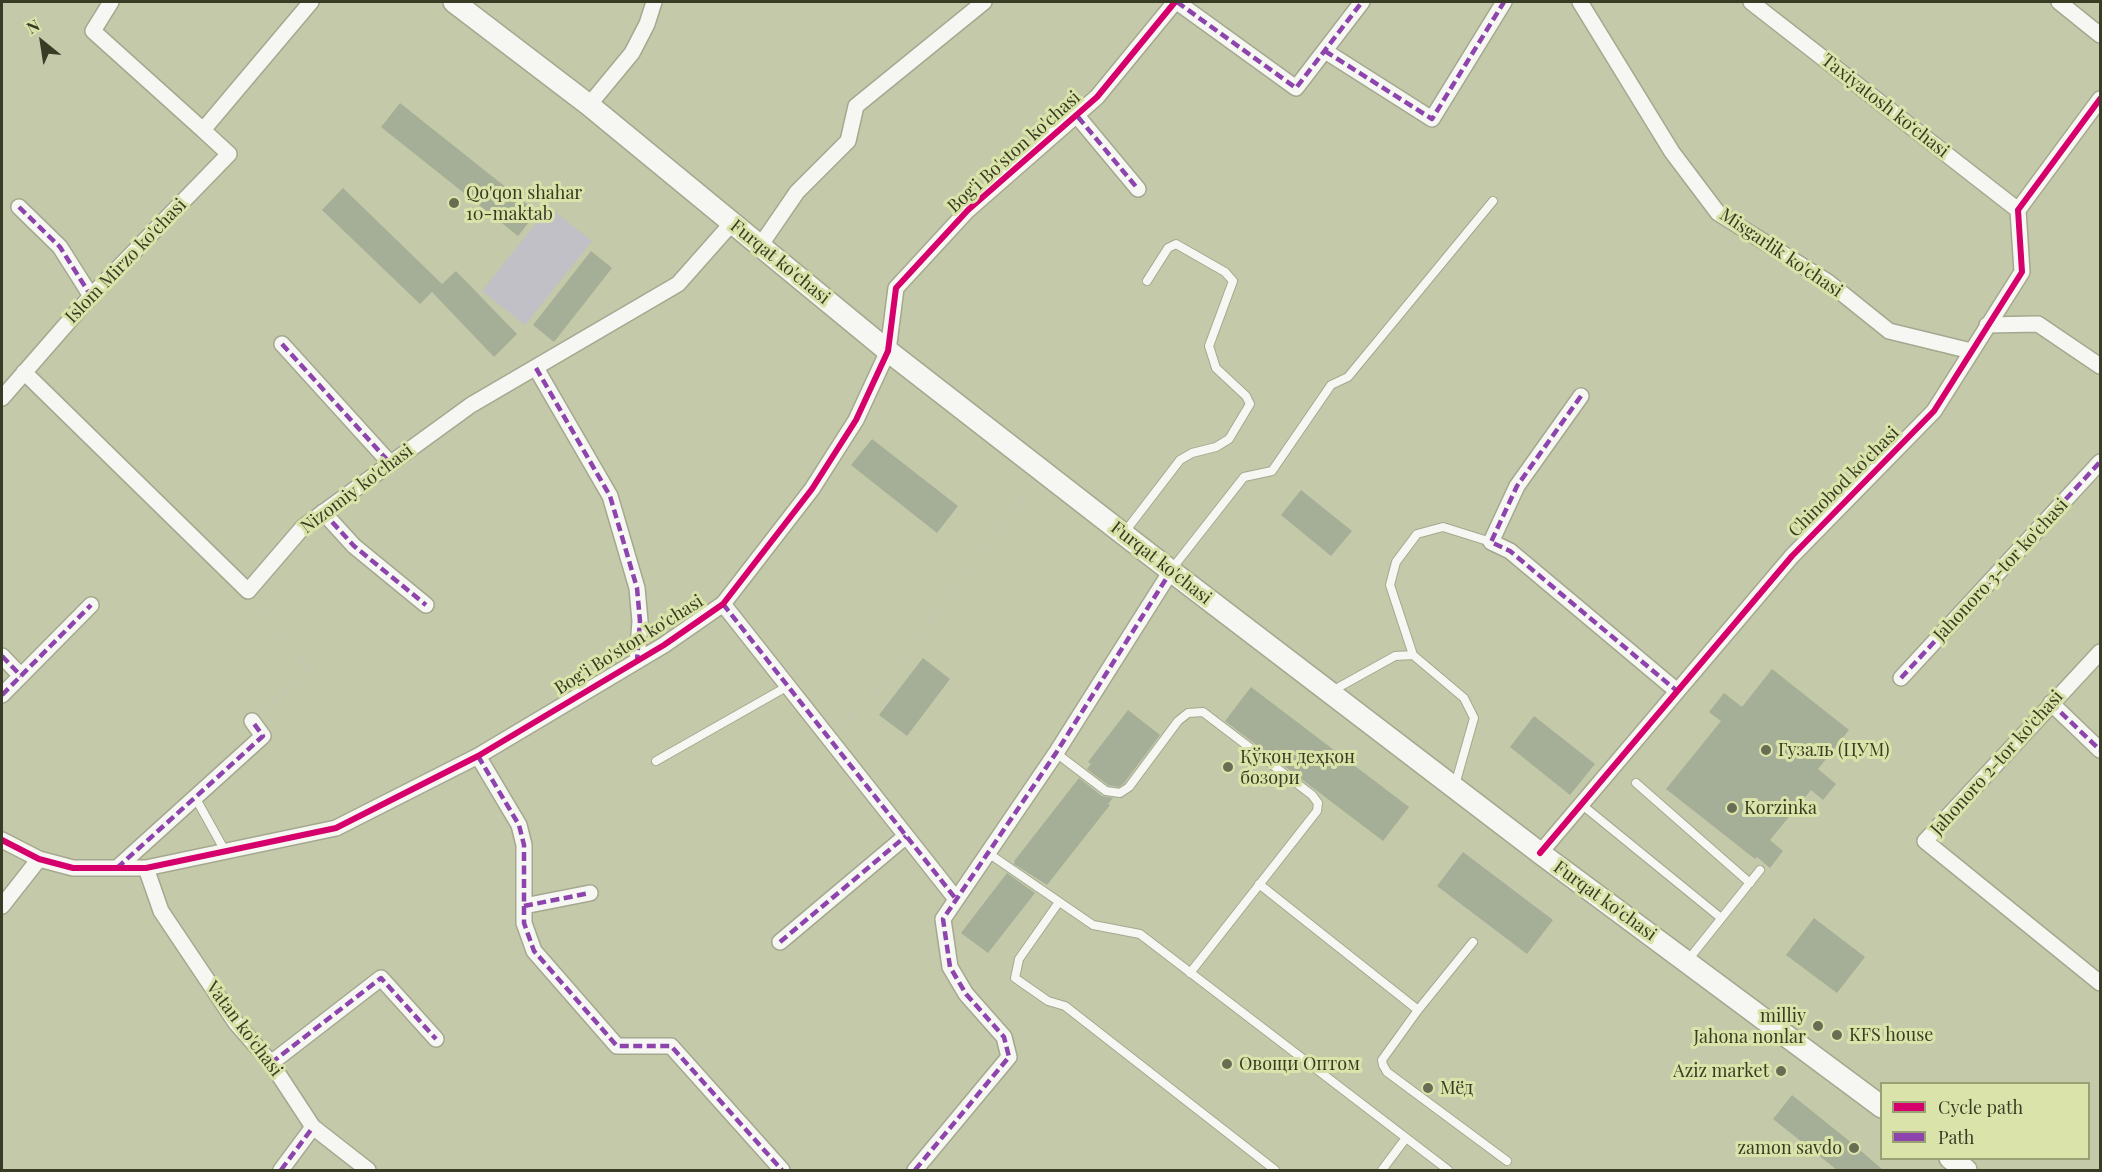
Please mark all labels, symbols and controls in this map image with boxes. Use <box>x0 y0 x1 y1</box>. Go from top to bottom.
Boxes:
north arrow <box>12 12 72 72</box>
text: N <box>22 14 43 38</box>
street label: Taxiyatosh koʻchasi <box>1817 50 1953 162</box>
street label: Bog'i Bo'ston ko'chasi <box>943 87 1085 217</box>
place label: Qo'qon shahar 10-maktab <box>466 182 582 224</box>
street label: Islom Mirzo ko'chasi <box>61 194 191 328</box>
marker: Qo'qon shahar 10-maktab <box>447 196 461 210</box>
street label: Misgarlik ko'chasi <box>1716 204 1846 302</box>
street label: Furqat ko'chasi <box>726 215 834 309</box>
street label: Chinobod ko'chasi <box>1784 422 1904 542</box>
street label: Nizomiy ko'chasi <box>297 440 417 538</box>
street label: Jahonoro 3-tor ko'chasi <box>1929 494 2073 646</box>
street label: Furqat ko'chasi <box>1106 517 1216 609</box>
street label: Bog'i Bo'ston ko'chasi <box>551 591 707 699</box>
street label: Jahonoro 2-tor ko'chasi <box>1926 686 2068 840</box>
place label: Гузаль (ЦУМ) <box>1778 739 1890 761</box>
marker: Гузаль (ЦУМ) <box>1759 743 1773 757</box>
place label: Қўқон деҳқон бозори <box>1240 746 1355 789</box>
marker: Қўқон деҳқон бозори <box>1221 760 1235 774</box>
place label: Korzinka <box>1744 797 1817 819</box>
marker: Korzinka <box>1725 801 1739 815</box>
street label: Furqat ko'chasi <box>1549 856 1661 946</box>
street label: Vatan ko'chasi <box>201 977 287 1081</box>
place label: milliy Jahona nonlar <box>1693 1005 1806 1048</box>
marker: milliy Jahona nonlar <box>1811 1019 1825 1033</box>
place label: KFS house <box>1849 1024 1933 1046</box>
marker: KFS house <box>1830 1028 1844 1042</box>
place label: Овощи Оптом <box>1239 1053 1360 1075</box>
marker: Овощи Оптом <box>1220 1057 1234 1071</box>
place label: Aziz market <box>1673 1060 1769 1082</box>
marker: Aziz market <box>1774 1064 1788 1078</box>
place label: Мёд <box>1440 1077 1473 1099</box>
marker: Мёд <box>1421 1081 1435 1095</box>
legend <box>1880 1082 2090 1160</box>
text: Cycle path <box>1938 1095 2023 1119</box>
text: Path <box>1938 1125 1974 1149</box>
place label: zamon savdo <box>1738 1137 1842 1159</box>
marker: zamon savdo <box>1847 1141 1861 1155</box>

